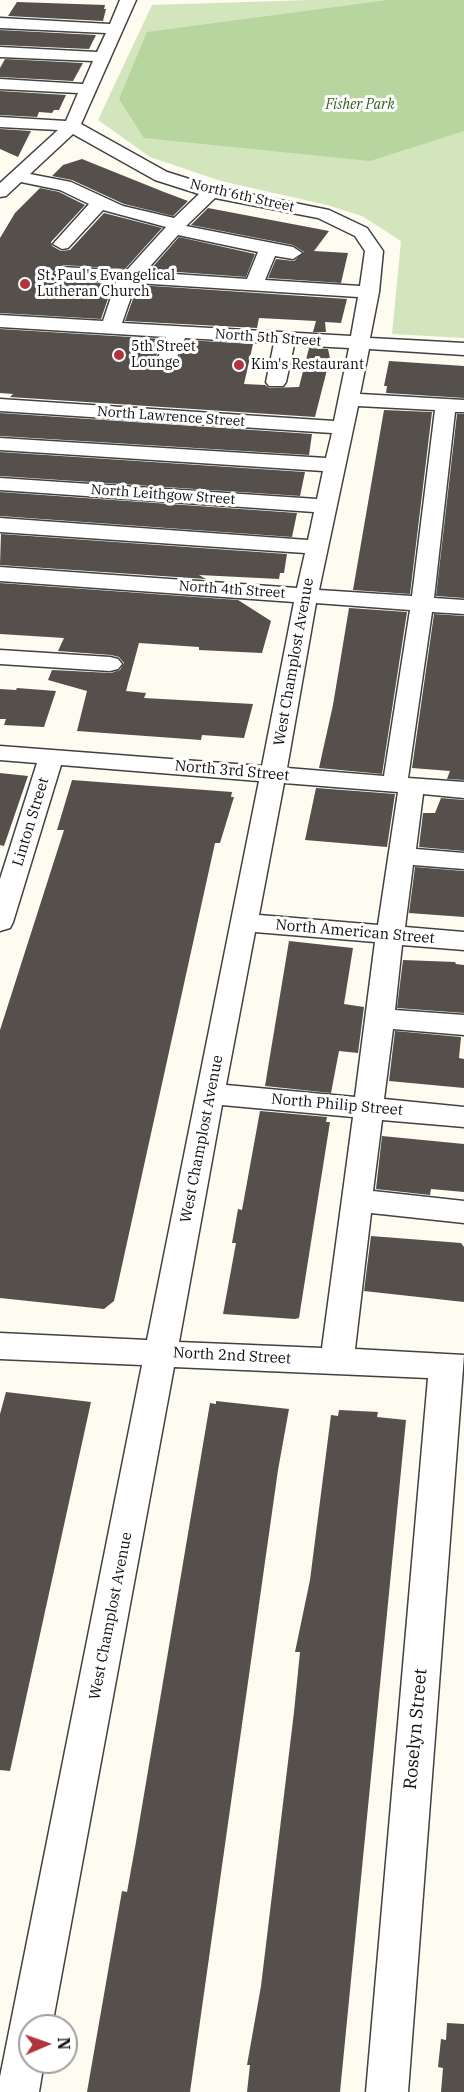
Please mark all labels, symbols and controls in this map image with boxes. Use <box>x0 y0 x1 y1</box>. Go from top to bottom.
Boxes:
park label: Fisher Park <box>325 97 395 113</box>
street label: North 6th Street <box>188 176 296 216</box>
place label: St. Paul's Evangelical Lutheran Church <box>37 268 175 300</box>
marker: St. Paul's Evangelical Lutheran Church <box>18 277 32 291</box>
street label: North 5th Street <box>214 326 322 350</box>
place label: 5th Street Lounge <box>131 339 196 372</box>
marker: 5th Street Lounge <box>112 348 126 362</box>
place label: Kim's Restaurant <box>251 357 364 373</box>
marker: Kim's Restaurant <box>232 358 246 372</box>
street label: North Lawrence Street <box>96 403 246 431</box>
street label: North Leithgow Street <box>90 482 236 508</box>
street label: West Champlost Avenue <box>270 577 318 747</box>
street label: North 4th Street <box>178 578 286 602</box>
street label: North 3rd Street <box>174 757 290 785</box>
street label: Linton Street <box>9 775 53 869</box>
street label: North American Street <box>274 916 436 948</box>
street label: West Champlost Avenue <box>177 1054 227 1224</box>
street label: North Philip Street <box>270 1090 404 1120</box>
street label: North 2nd Street <box>172 1344 292 1368</box>
street label: West Champlost Avenue <box>86 1531 136 1701</box>
street label: Roselyn Street <box>400 1667 432 1791</box>
north arrow <box>18 2014 78 2074</box>
text: N <box>54 2037 74 2050</box>

